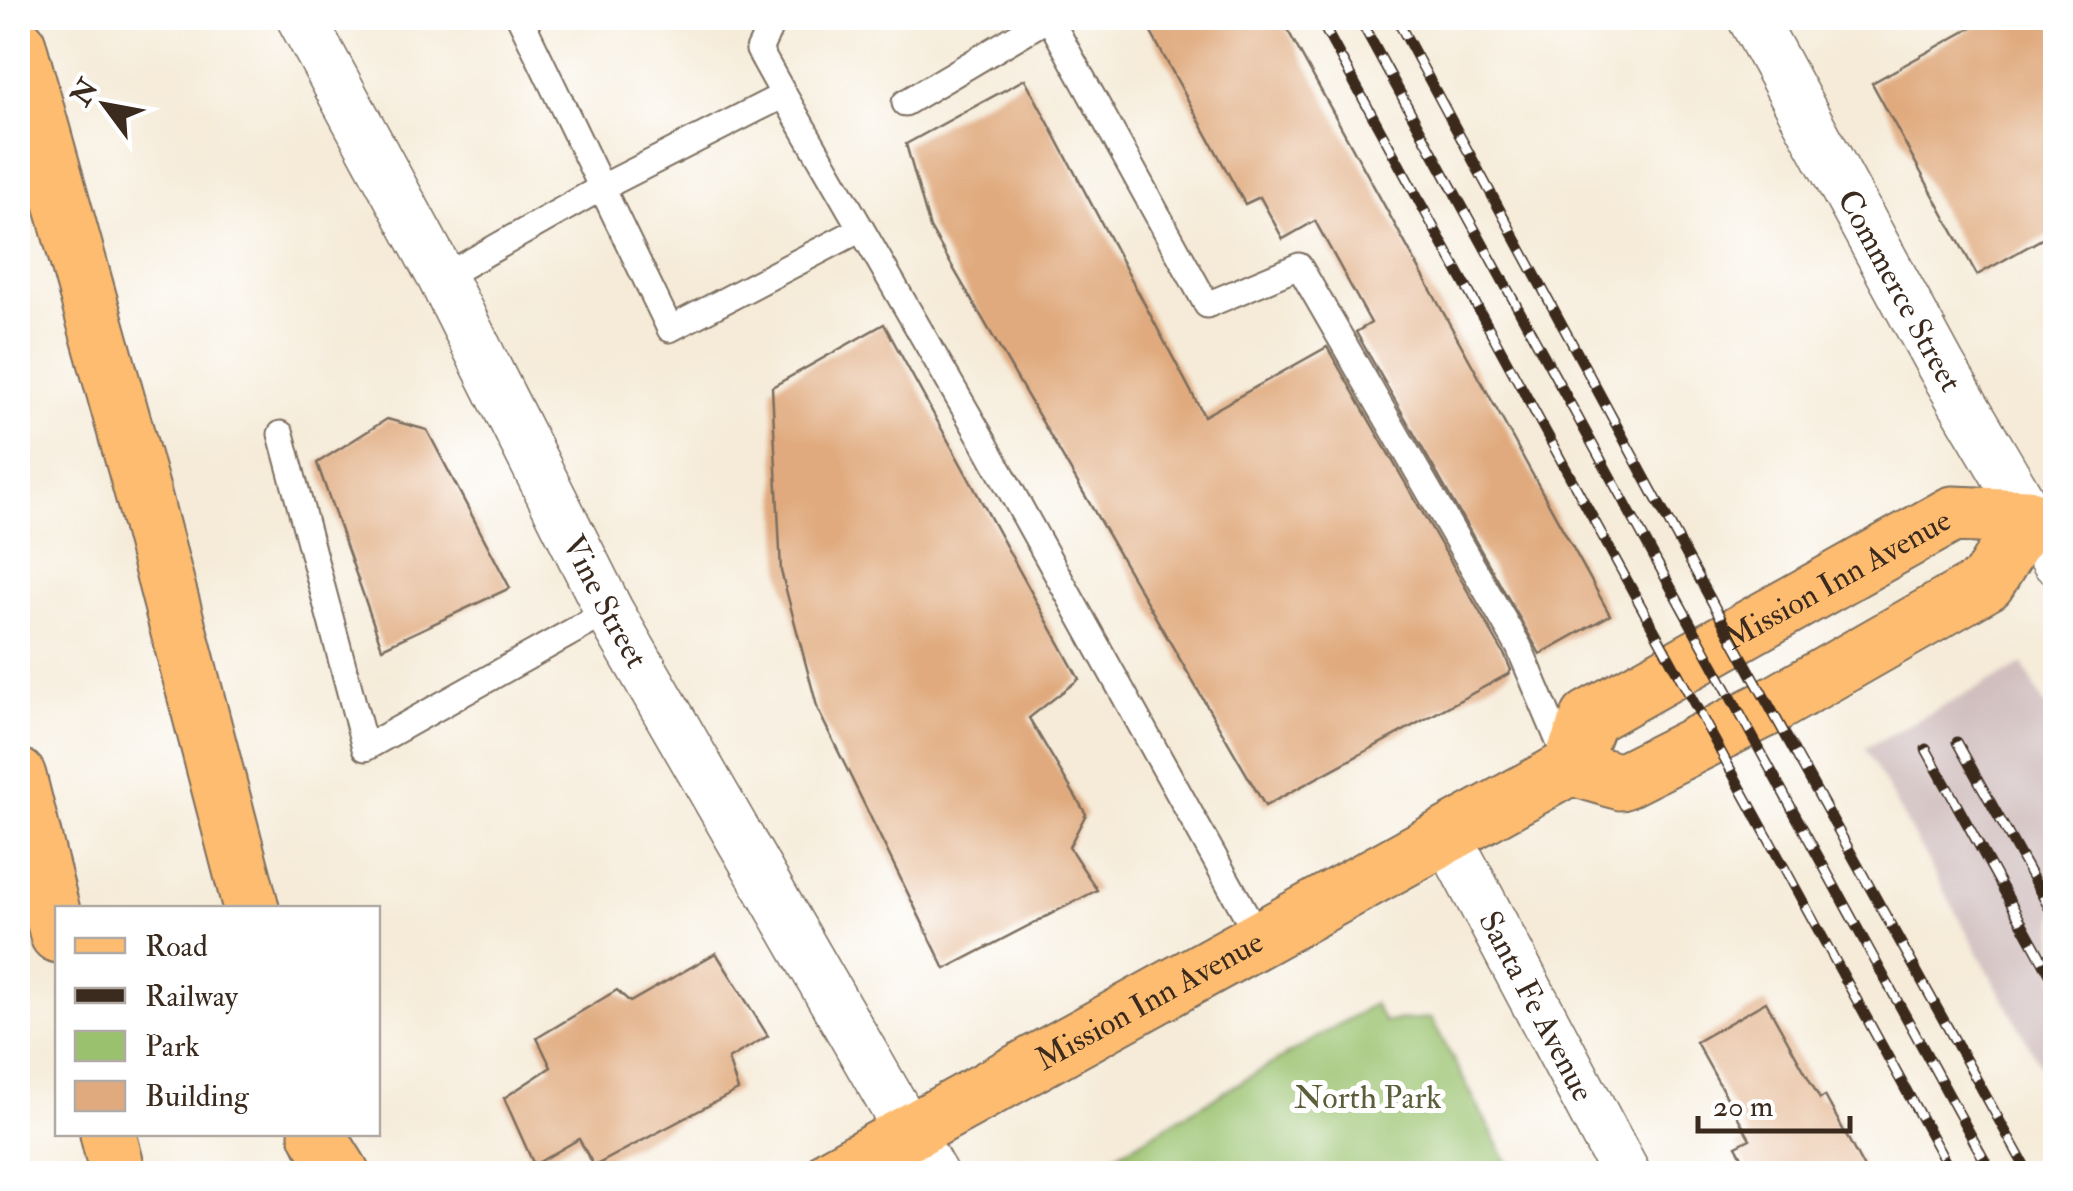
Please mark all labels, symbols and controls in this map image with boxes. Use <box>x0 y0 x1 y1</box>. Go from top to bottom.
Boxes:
north arrow <box>55 55 155 155</box>
text: N <box>63 72 107 113</box>
street label: Commerce Street <box>1828 183 1970 399</box>
street label: Mission Inn Avenue <box>1717 500 1958 659</box>
street label: Vine Street <box>553 529 656 675</box>
street label: Santa Fe Avenue <box>1469 904 1603 1108</box>
legend <box>55 906 380 1136</box>
street label: Mission Inn Avenue <box>1029 922 1270 1080</box>
text: Road <box>145 928 208 965</box>
text: Railway <box>145 978 239 1015</box>
text: Park <box>145 1028 200 1065</box>
scale bar <box>1698 1071 1850 1133</box>
text: Building <box>145 1078 250 1115</box>
park label: North Park <box>1294 1078 1442 1118</box>
text: 20 m <box>1713 1088 1773 1125</box>

